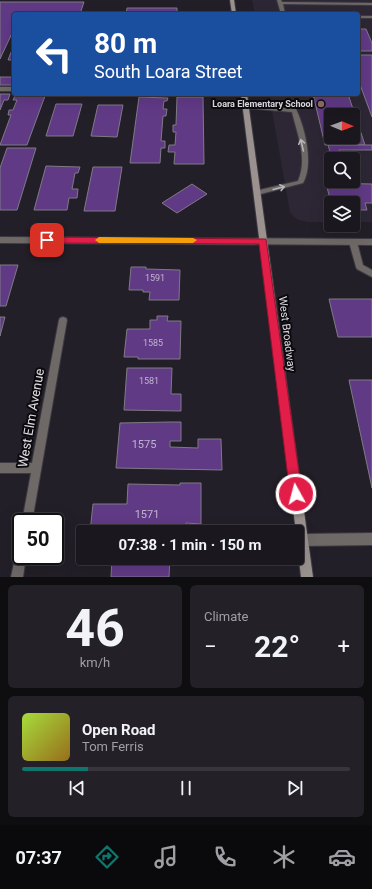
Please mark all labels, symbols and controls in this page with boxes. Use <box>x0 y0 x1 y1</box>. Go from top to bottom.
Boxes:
text: 80 m <box>94 27 157 60</box>
icon: left <box>28 28 80 80</box>
text: South Loara Street <box>94 61 242 82</box>
place label: Loara Elementary School <box>212 99 313 109</box>
marker: Loara Elementary School <box>316 99 326 109</box>
north arrow <box>324 108 360 144</box>
map controls <box>324 108 360 232</box>
one-way arrow <box>298 139 306 152</box>
button: search <box>324 152 360 188</box>
one-way arrow <box>272 184 285 191</box>
button: layers <box>324 196 360 232</box>
pin <box>30 223 64 257</box>
icon: arrive <box>36 229 58 251</box>
house number: 1591 <box>145 273 165 283</box>
street label: West Broadway <box>276 296 298 373</box>
house number: 1585 <box>143 338 163 348</box>
street label: West Elm Avenue <box>15 367 47 469</box>
house number: 1581 <box>139 376 159 386</box>
house number: 1575 <box>132 438 156 451</box>
position arrow <box>275 473 317 515</box>
house number: 1571 <box>135 508 159 521</box>
speed limit sign: 50 <box>12 513 64 565</box>
text: 07:38 · 1 min · 150 m <box>119 536 261 554</box>
text: 46 <box>65 598 125 659</box>
text: Climate <box>204 609 248 624</box>
text: 22° <box>254 629 300 664</box>
text: − <box>204 634 217 659</box>
text: + <box>338 634 350 659</box>
text: km/h <box>80 655 110 670</box>
text: Open Road <box>82 721 156 739</box>
text: Tom Ferris <box>82 739 144 754</box>
icon: previous <box>66 777 88 799</box>
icon: pause <box>175 777 197 799</box>
icon: next <box>284 777 306 799</box>
icon: directions <box>93 843 121 871</box>
icon: music <box>152 843 180 871</box>
icon: phone <box>211 843 239 871</box>
icon: climate <box>270 843 298 871</box>
icon: car <box>328 843 356 871</box>
text: 07:37 <box>15 847 62 868</box>

